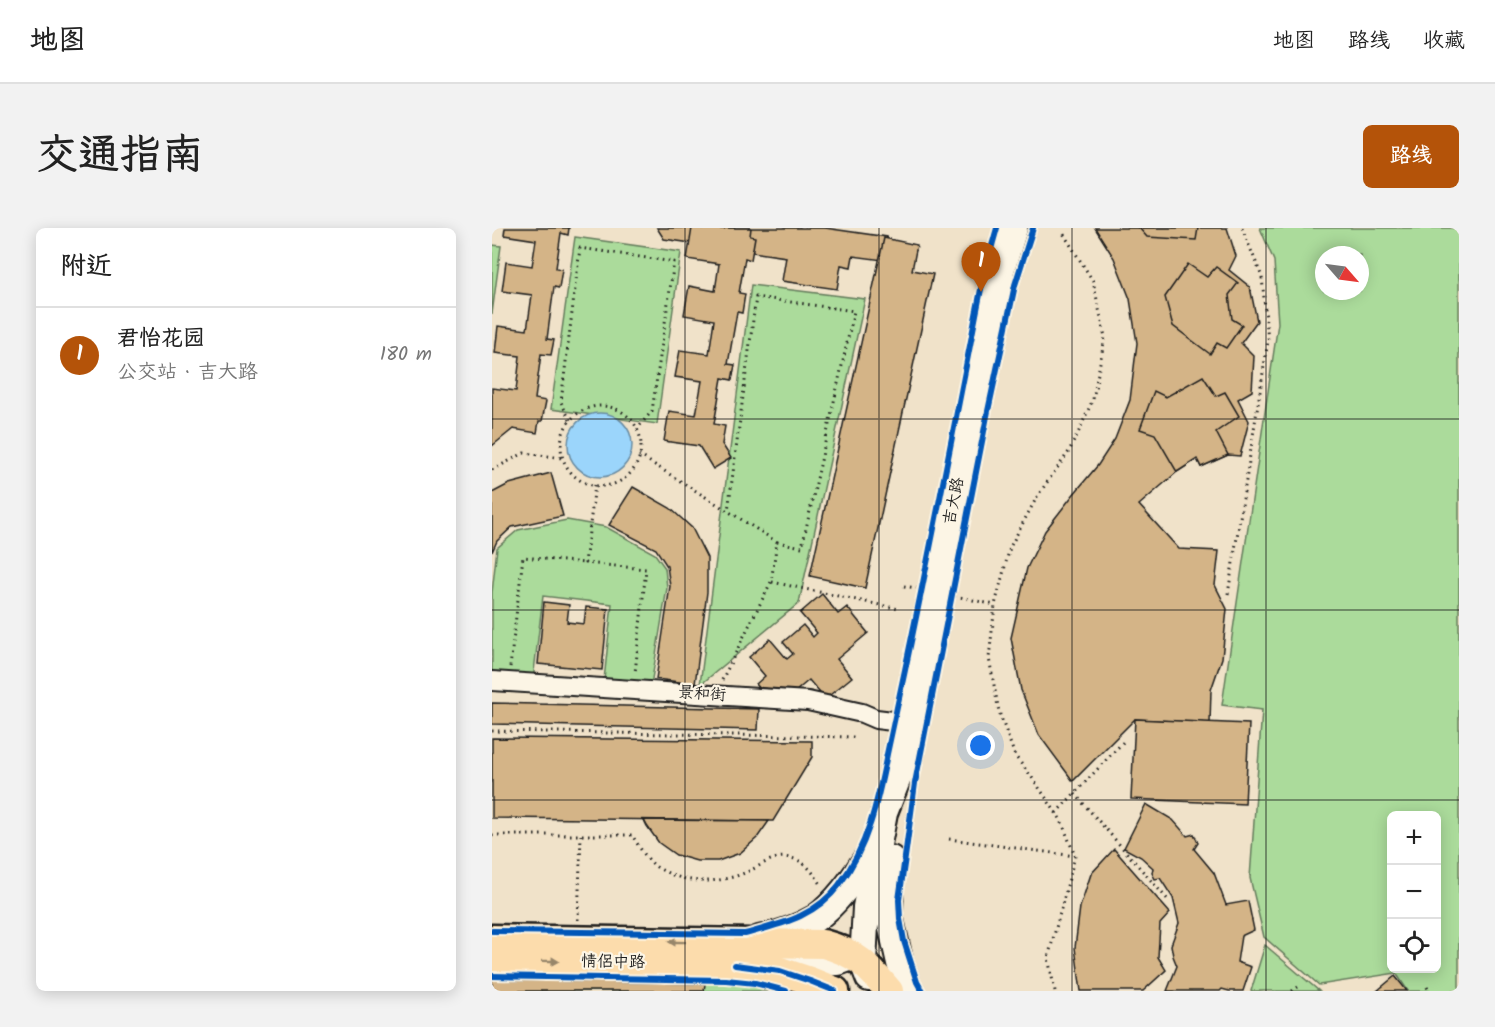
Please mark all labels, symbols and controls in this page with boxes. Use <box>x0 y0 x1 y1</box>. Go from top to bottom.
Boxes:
text: 地图 <box>30 19 86 64</box>
text: 地图 <box>1273 25 1315 58</box>
text: 路线 <box>1348 25 1390 58</box>
text: 收藏 <box>1423 25 1465 58</box>
text: 交通指南 <box>36 123 204 190</box>
button: 路线 <box>1363 125 1459 188</box>
pin: 1 <box>962 242 1000 292</box>
text: 附近 <box>60 246 112 288</box>
north arrow <box>1315 246 1369 300</box>
text: 君怡花园 <box>117 322 205 357</box>
text: 1 <box>76 339 83 371</box>
text: 180 m <box>380 339 432 371</box>
text: 公交站 · 吉大路 <box>117 357 258 389</box>
street label: 吉大路 <box>937 475 971 527</box>
street label: 景和街 <box>677 680 727 708</box>
your location <box>966 731 995 760</box>
map controls <box>1387 811 1441 973</box>
button: + <box>1387 811 1441 865</box>
button: − <box>1387 865 1441 919</box>
button: locate <box>1387 919 1441 973</box>
one-way arrow <box>668 937 687 947</box>
street label: 情侣中路 <box>581 949 645 975</box>
one-way arrow <box>541 956 560 966</box>

